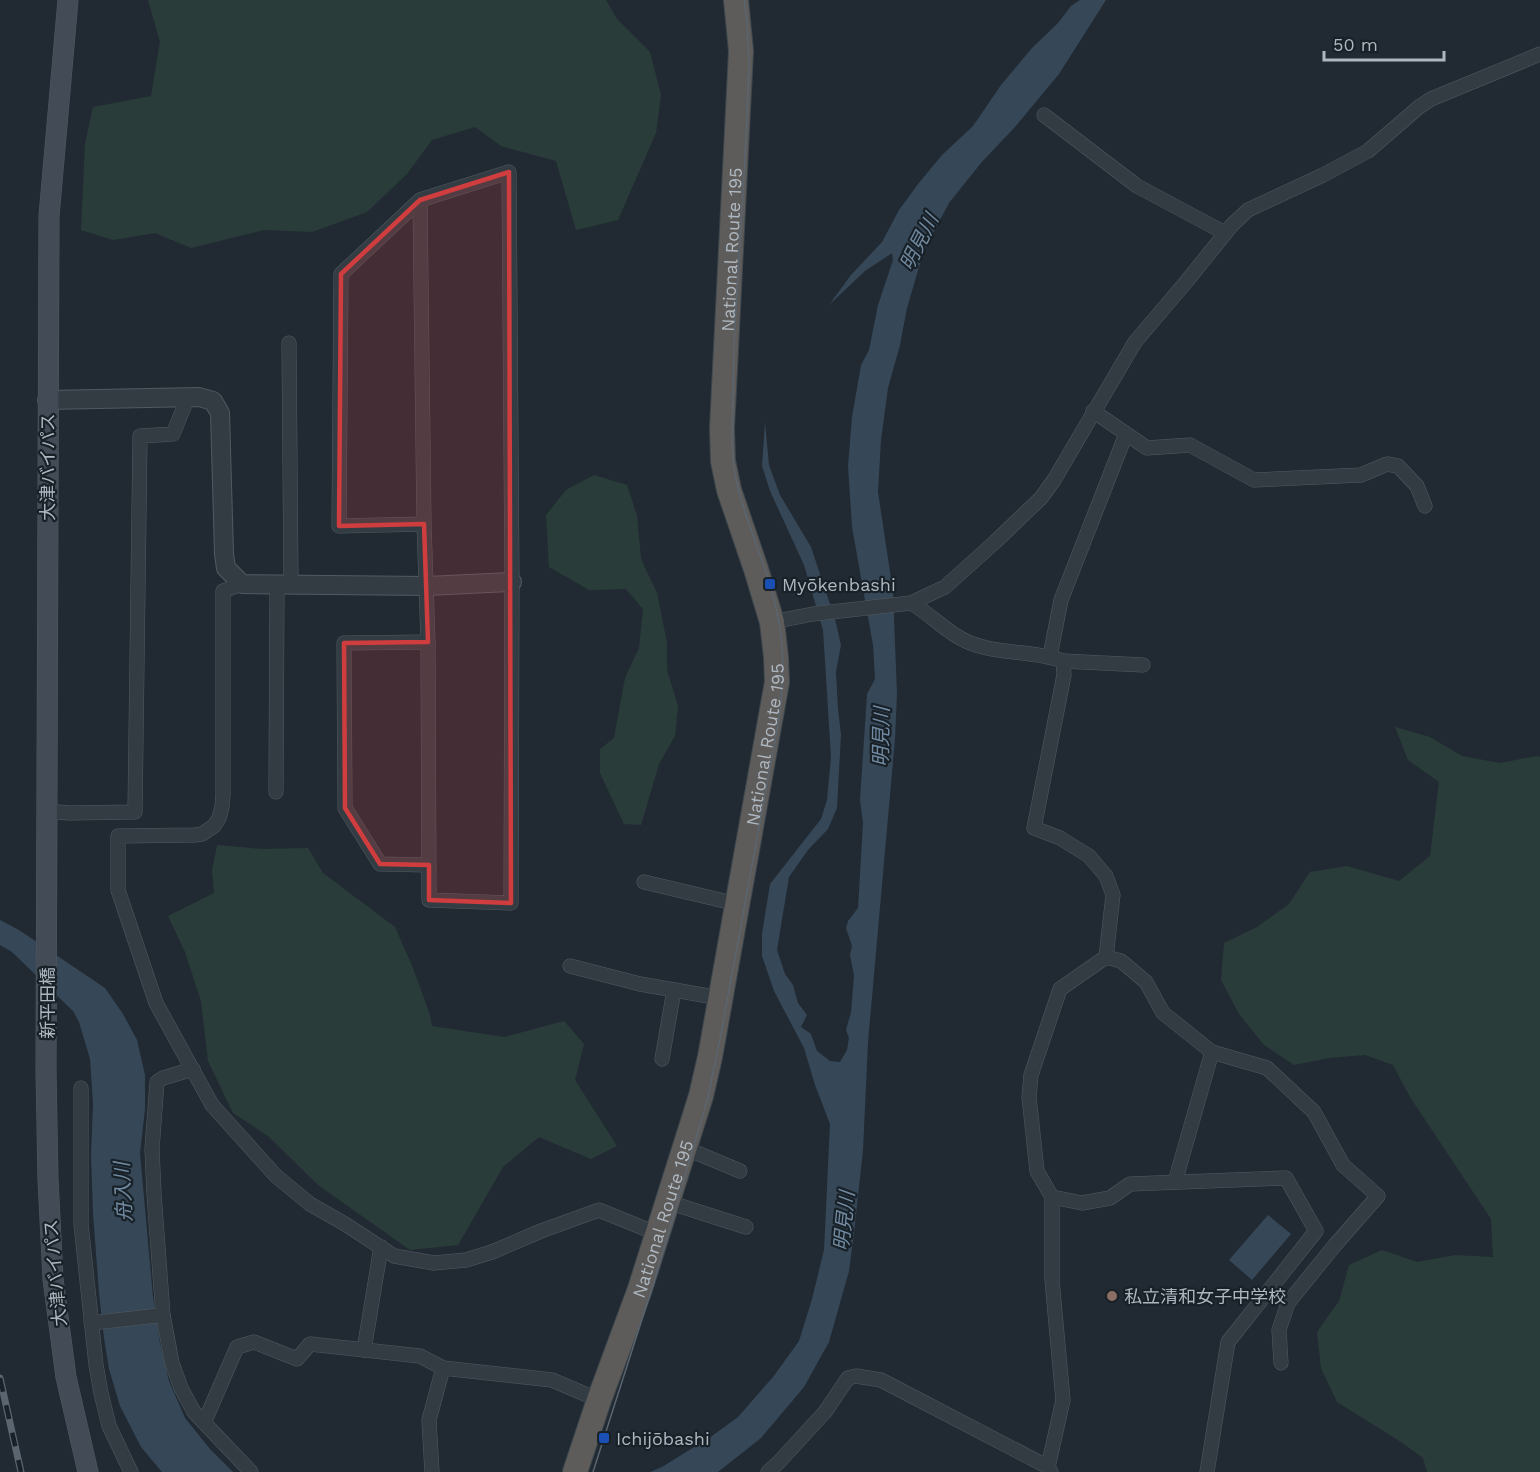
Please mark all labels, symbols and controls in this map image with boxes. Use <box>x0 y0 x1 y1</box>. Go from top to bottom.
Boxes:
scale bar <box>1324 24 1444 62</box>
text: 50 m <box>1333 34 1378 55</box>
street label: National Route 195 <box>716 167 746 332</box>
water label: 明見川 <box>895 208 944 274</box>
street label: 大津バイパス <box>37 413 58 521</box>
place label: Myōkenbashi <box>782 574 896 595</box>
marker: Myōkenbashi <box>763 577 777 591</box>
street label: National Route 195 <box>741 663 788 827</box>
water label: 明見川 <box>868 705 894 767</box>
street label: 新平田橋 <box>37 967 58 1039</box>
street label: National Route 195 <box>627 1137 697 1301</box>
water label: 舟入川 <box>109 1159 137 1223</box>
water label: 明見川 <box>829 1188 859 1252</box>
street label: 大津バイパス <box>40 1218 70 1328</box>
place label: 私立清和女子中学校 <box>1124 1286 1286 1307</box>
marker: 私立清和女子中学校 <box>1105 1289 1119 1303</box>
place label: Ichijōbashi <box>616 1428 710 1449</box>
marker: Ichijōbashi <box>597 1431 611 1445</box>

